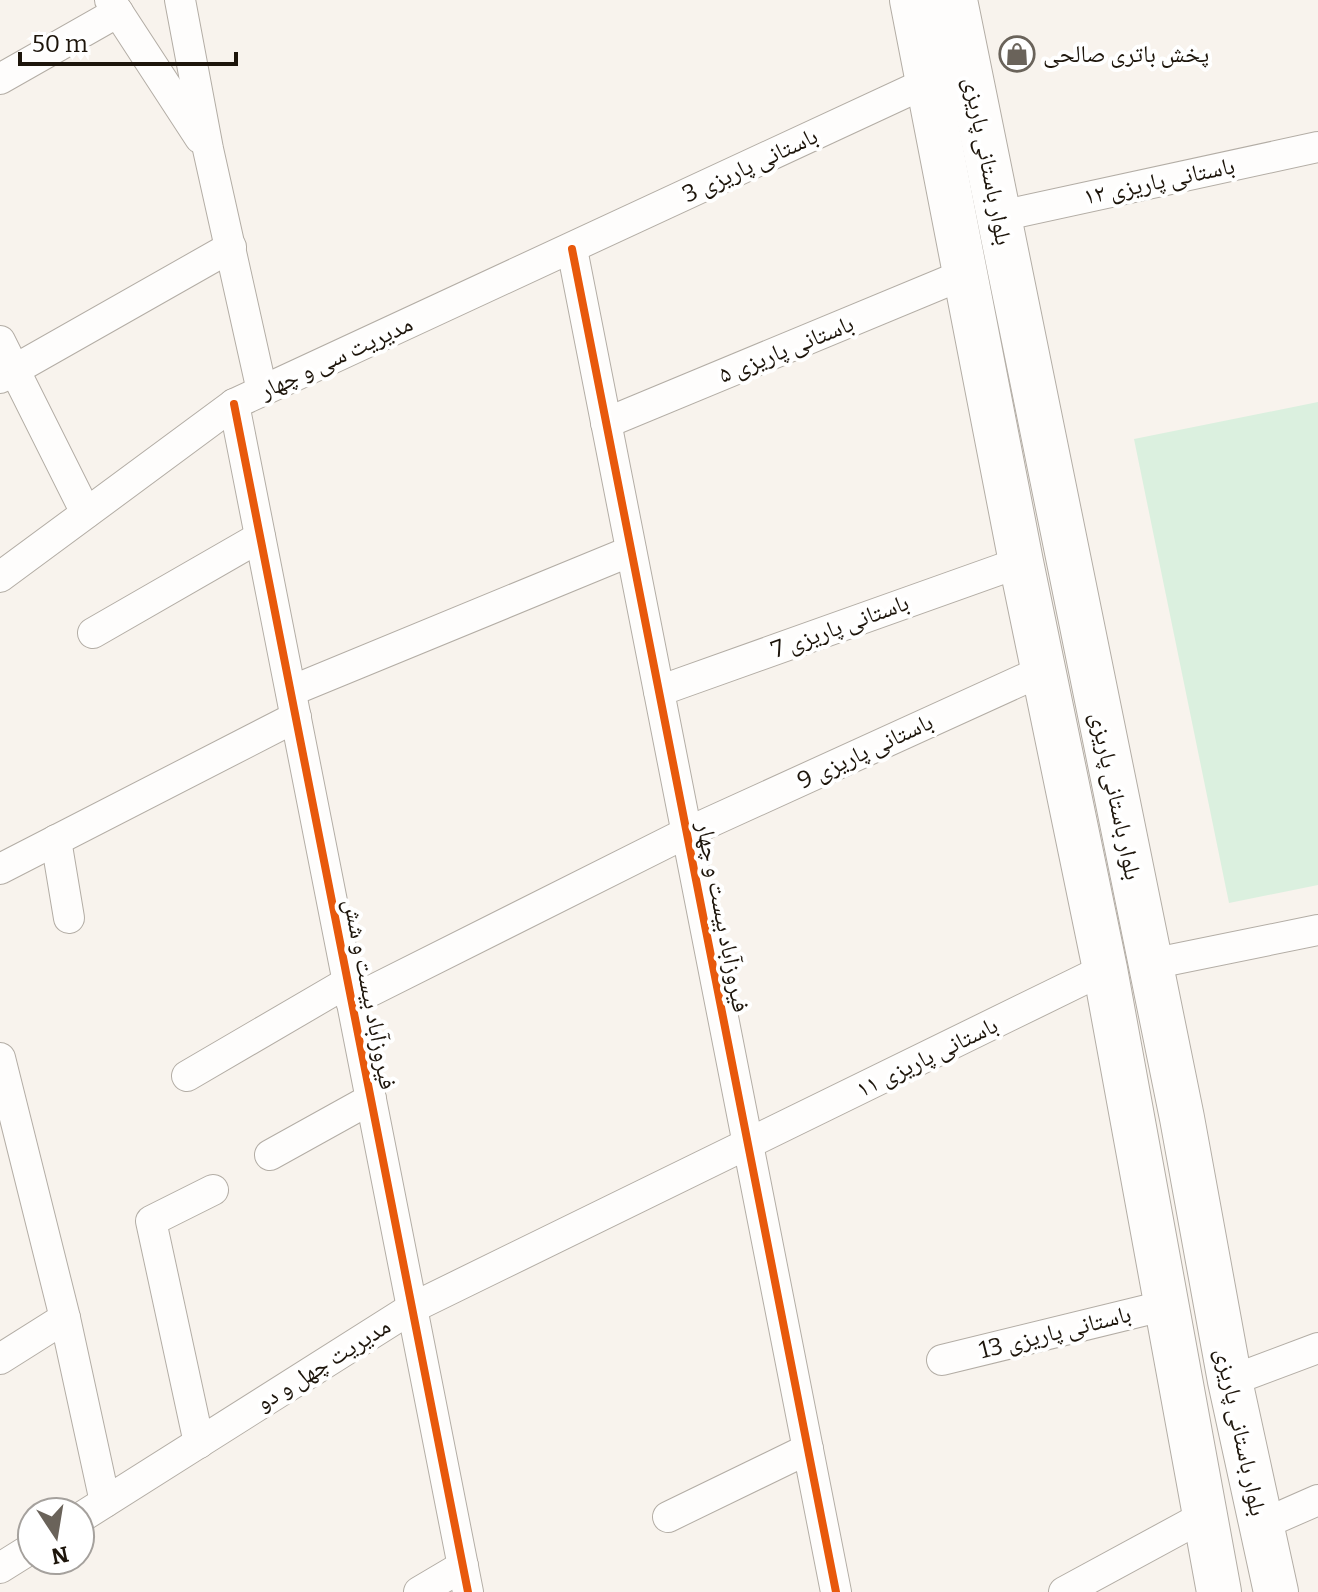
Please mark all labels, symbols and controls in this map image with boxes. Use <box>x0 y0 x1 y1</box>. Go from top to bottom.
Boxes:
scale bar <box>20 16 236 66</box>
text: 50 m <box>32 30 88 58</box>
shop icon: پخش باتری صالحی <box>998 35 1036 73</box>
place label: پخش باتری صالحی <box>1043 40 1209 68</box>
street label: بلوار باستانی پاریزی <box>958 74 1018 248</box>
street label: باستانی پاریزی 3 <box>678 121 822 209</box>
street label: باستانی پاریزی ۱۲ <box>1081 151 1237 211</box>
street label: مدیریت سی و چهار <box>254 309 417 405</box>
street label: باستانی پاریزی ۵ <box>714 309 858 389</box>
street label: باستانی پاریزی 7 <box>767 588 913 664</box>
street label: باستانی پاریزی 9 <box>793 707 937 795</box>
street label: بلوار باستانی پاریزی <box>1084 710 1147 883</box>
street label: فیروزآباد بیست و چهار <box>691 818 755 1015</box>
street label: فیروزآباد بیست و شش <box>338 896 402 1092</box>
street label: باستانی پاریزی ۱۱ <box>852 1011 1002 1103</box>
street label: باستانی پاریزی 13 <box>976 1300 1134 1365</box>
street label: مدیریت چهل و دو <box>251 1311 395 1417</box>
street label: بلوار باستانی پاریزی <box>1209 1346 1272 1519</box>
north arrow <box>16 1496 96 1576</box>
text: N <box>49 1540 71 1570</box>

